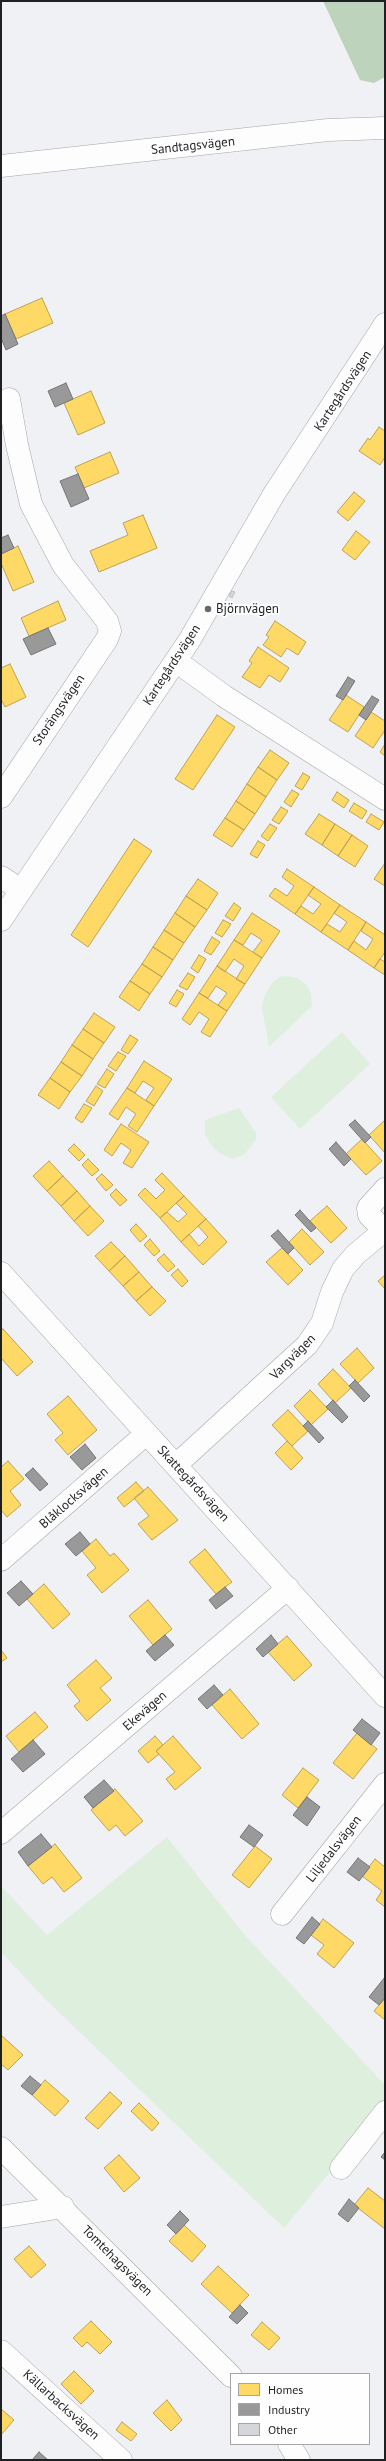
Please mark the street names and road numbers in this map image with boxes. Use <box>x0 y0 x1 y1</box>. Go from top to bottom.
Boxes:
street label: Sandtagsvägen <box>150 134 236 158</box>
street label: Kartegårdsvägen <box>311 348 375 434</box>
street label: Kartegårdsvägen <box>140 622 204 708</box>
street label: Storängsvägen <box>30 672 88 748</box>
street label: Vargvägen <box>267 1331 319 1383</box>
street label: Skattegårdsvägen <box>154 1443 232 1525</box>
street label: Blåklocksvägen <box>37 1464 111 1532</box>
street label: Ekevägen <box>120 1688 170 1734</box>
street label: Liljedalsvägen <box>303 1813 365 1885</box>
street label: Tomtehagsvägen <box>78 2222 156 2300</box>
street label: Källarbacksvägen <box>20 2367 102 2443</box>

